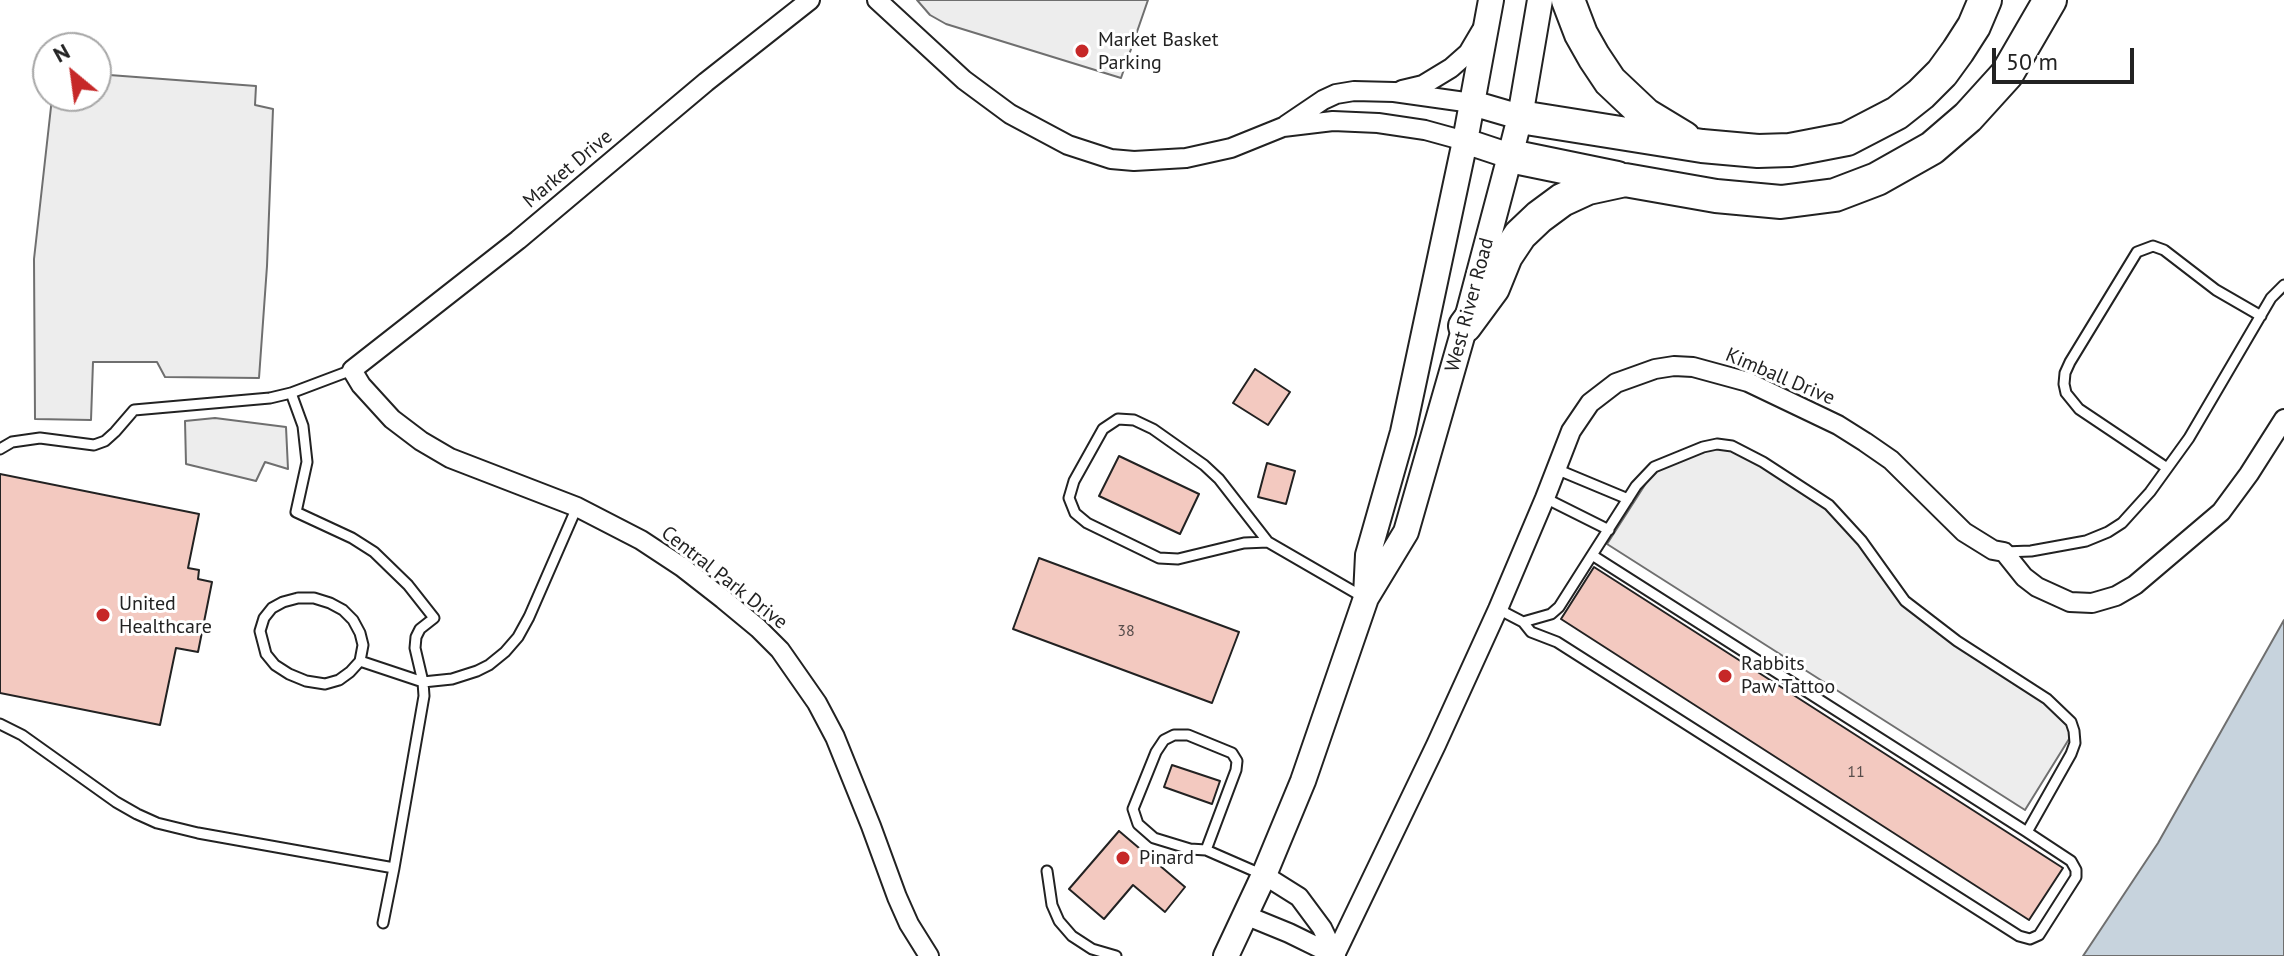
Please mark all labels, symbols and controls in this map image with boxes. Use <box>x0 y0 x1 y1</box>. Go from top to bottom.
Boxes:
place label: Market Basket Parking <box>1098 28 1218 75</box>
north arrow <box>32 32 112 112</box>
scale bar <box>1996 32 2138 82</box>
text: N <box>48 37 74 69</box>
marker: Market Basket Parking <box>1073 42 1091 60</box>
text: 50 m <box>2006 46 2058 77</box>
street label: Market Drive <box>519 125 617 213</box>
street label: West River Road <box>1441 235 1499 375</box>
street label: Kimball Drive <box>1722 343 1838 411</box>
street label: Central Park Drive <box>656 521 792 635</box>
place label: United Healthcare <box>119 592 212 639</box>
marker: United Healthcare <box>94 606 112 624</box>
house number: 38 <box>1117 621 1135 641</box>
place label: Rabbits Paw Tattoo <box>1741 652 1835 699</box>
marker: Rabbits Paw Tattoo <box>1716 667 1734 685</box>
house number: 11 <box>1847 762 1865 782</box>
place label: Pinard <box>1139 846 1194 870</box>
marker: Pinard <box>1114 849 1132 867</box>

